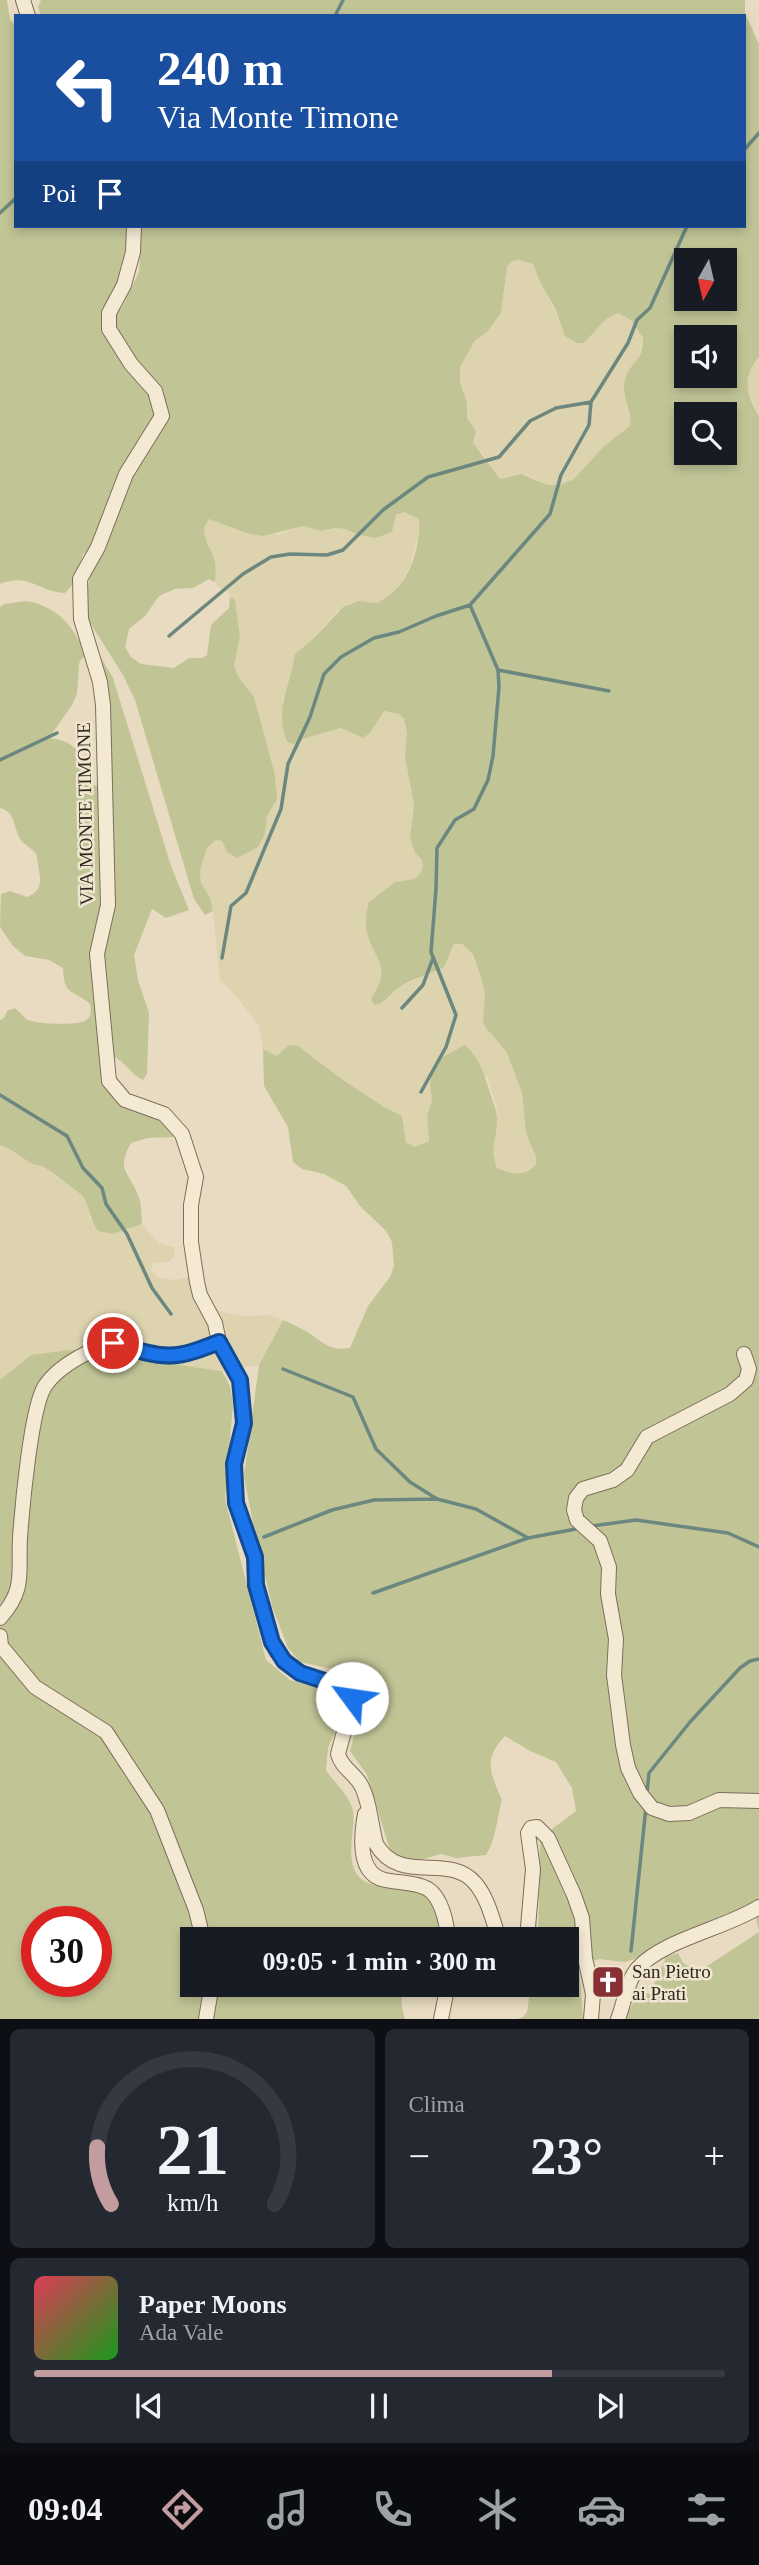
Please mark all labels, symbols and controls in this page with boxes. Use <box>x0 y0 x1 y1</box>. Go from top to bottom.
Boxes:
text: 240 m <box>157 41 284 96</box>
icon: left <box>42 42 133 133</box>
text: Via Monte Timone <box>157 99 399 135</box>
icon: arrive <box>91 175 129 213</box>
text: Poi <box>42 179 77 208</box>
north arrow <box>674 248 737 312</box>
map controls <box>674 248 737 465</box>
button: sound <box>674 325 737 388</box>
button: search <box>674 402 737 465</box>
street label: VIA MONTE TIMONE <box>73 722 97 906</box>
pin <box>83 1313 143 1373</box>
icon: arrive <box>94 1324 132 1362</box>
position arrow <box>315 1661 389 1735</box>
speed limit sign: 30 <box>21 1906 112 1997</box>
text: 09:05 · 1 min · 300 m <box>263 1947 497 1976</box>
place label: San Pietro ai Prati <box>632 1961 711 2004</box>
church icon: San Pietro ai Prati <box>589 1963 627 2001</box>
text: Clima <box>409 2092 465 2117</box>
text: 21 <box>156 2110 229 2191</box>
text: 23° <box>530 2128 603 2185</box>
text: − <box>409 2135 430 2177</box>
text: + <box>704 2135 725 2177</box>
text: km/h <box>167 2189 218 2216</box>
text: Paper Moons <box>139 2290 287 2319</box>
text: Ada Vale <box>139 2320 224 2345</box>
icon: previous <box>130 2387 168 2425</box>
icon: pause <box>360 2387 398 2425</box>
icon: next <box>591 2387 629 2425</box>
icon: directions <box>158 2485 207 2534</box>
icon: music <box>263 2485 312 2534</box>
icon: phone <box>368 2485 417 2534</box>
icon: climate <box>473 2485 522 2534</box>
icon: car <box>577 2485 626 2534</box>
icon: filters <box>682 2485 731 2534</box>
text: 09:04 <box>28 2491 103 2527</box>

